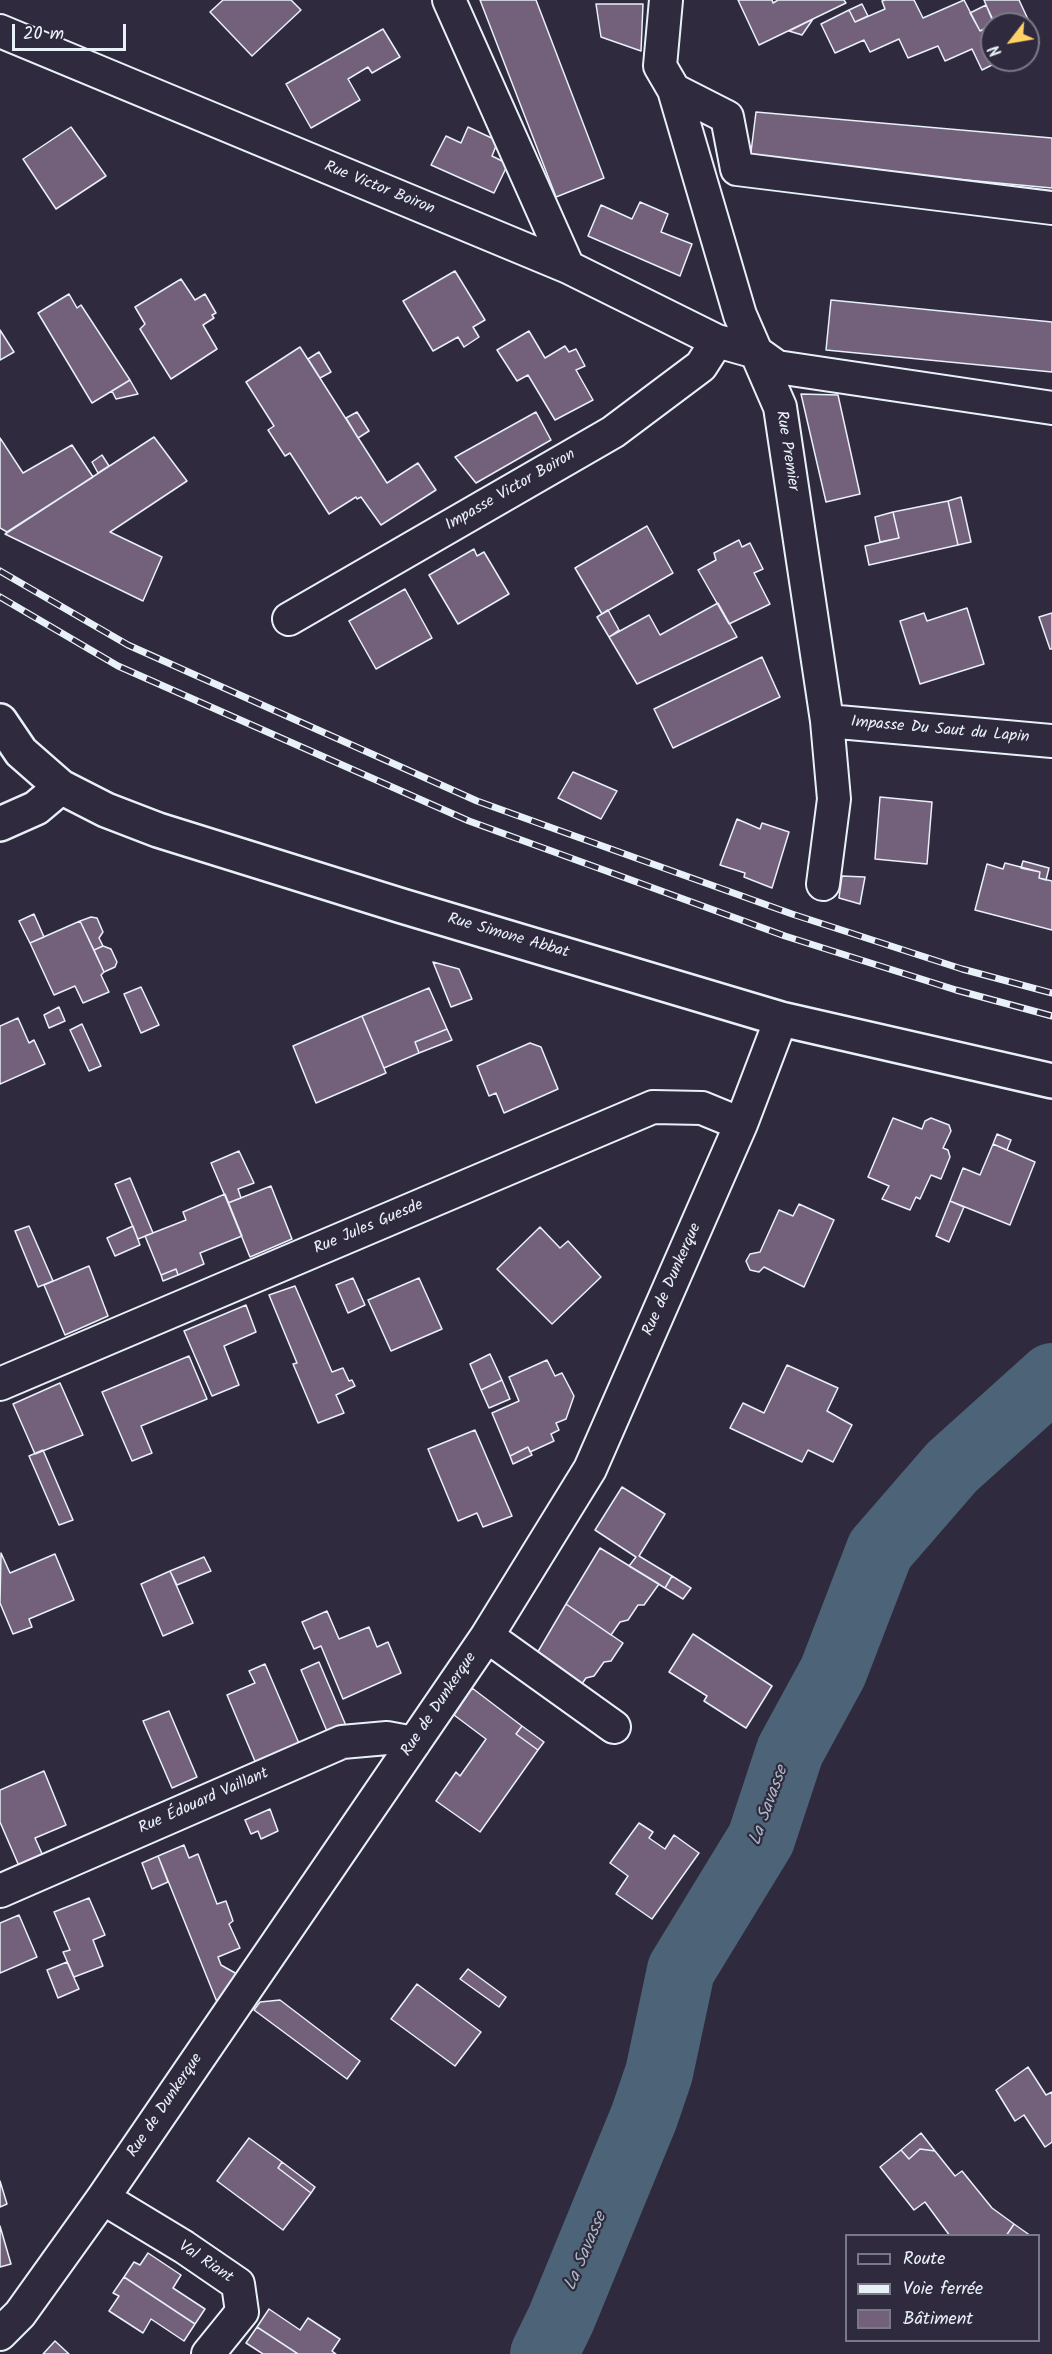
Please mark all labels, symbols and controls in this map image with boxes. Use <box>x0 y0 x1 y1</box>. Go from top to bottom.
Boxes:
scale bar <box>15 12 129 50</box>
north arrow <box>980 12 1040 72</box>
text: 20 m <box>23 20 64 49</box>
text: N <box>983 40 1009 61</box>
street label: Rue Victor Boiron <box>321 158 437 220</box>
street label: Rue Premier <box>770 410 802 492</box>
street label: Impasse Victor Boiron <box>443 446 579 536</box>
street label: Impasse Du Saut du Lapin <box>850 714 1030 748</box>
street label: Rue Simone Abbat <box>445 911 571 963</box>
street label: Rue Jules Guesde <box>311 1196 427 1260</box>
street label: Rue de Dunkerque <box>640 1221 706 1339</box>
street label: Rue de Dunkerque <box>398 1649 482 1761</box>
water label: La Savasse <box>746 1763 794 1849</box>
street label: Rue Édouard Vaillant <box>136 1765 272 1839</box>
street label: Rue de Dunkerque <box>124 2050 208 2162</box>
water label: La Savasse <box>561 2210 613 2294</box>
legend <box>845 2234 1040 2342</box>
street label: Val Riant <box>174 2238 236 2288</box>
text: Route <box>903 2245 945 2274</box>
text: Voie ferrée <box>903 2275 983 2304</box>
text: Bâtiment <box>903 2305 973 2334</box>

